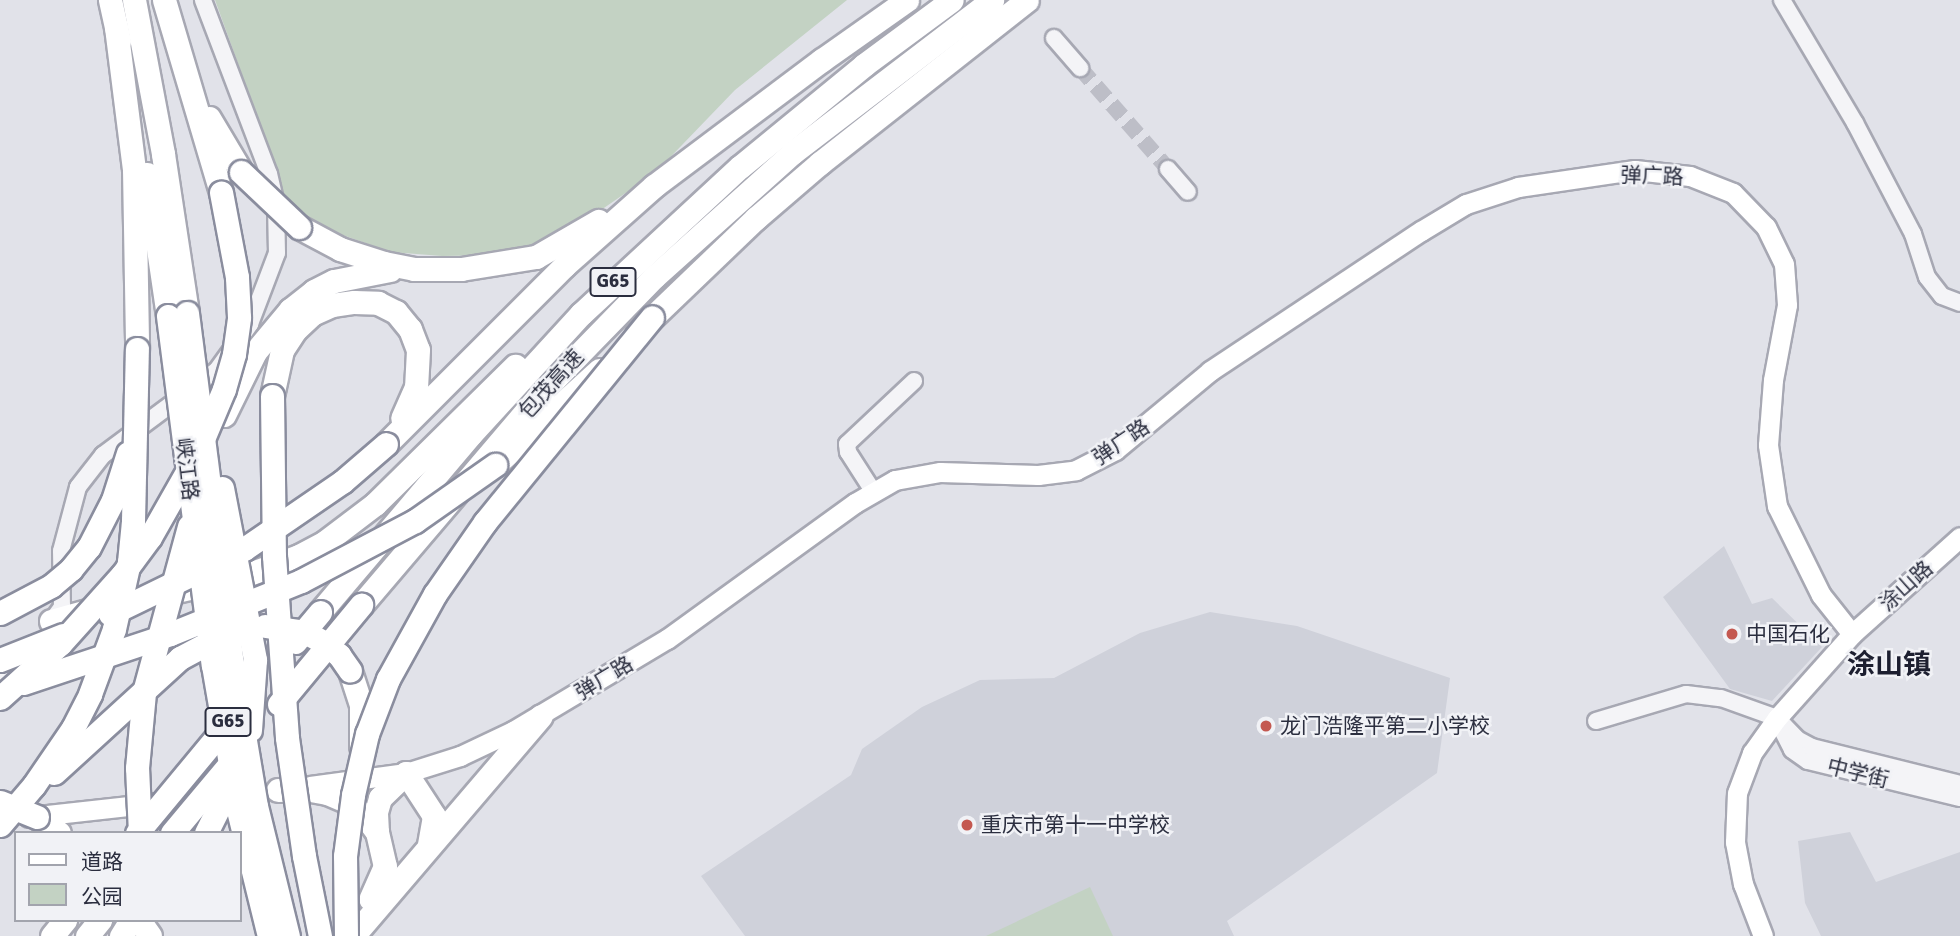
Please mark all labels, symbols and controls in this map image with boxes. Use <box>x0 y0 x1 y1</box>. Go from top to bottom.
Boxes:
street label: 弹广路 <box>1620 162 1684 190</box>
road number: G65 <box>588 266 638 298</box>
street label: 包茂高速 <box>514 344 588 424</box>
street label: 弹广路 <box>1088 414 1154 470</box>
street label: 峡江路 <box>171 436 203 502</box>
street label: 涂山路 <box>1874 556 1938 616</box>
place label: 中国石化 <box>1746 621 1830 647</box>
marker: 中国石化 <box>1724 626 1740 642</box>
district label: 涂山镇 <box>1847 648 1931 682</box>
street label: 弹广路 <box>571 651 637 705</box>
road number: G65 <box>204 706 252 737</box>
place label: 龙门浩隆平第二小学校 <box>1280 713 1490 739</box>
marker: 龙门浩隆平第二小学校 <box>1258 718 1274 734</box>
street label: 中学街 <box>1824 753 1892 793</box>
place label: 重庆市第十一中学校 <box>981 812 1170 838</box>
marker: 重庆市第十一中学校 <box>959 817 975 833</box>
legend <box>14 831 242 922</box>
text: 道路 <box>81 849 123 875</box>
text: 公园 <box>81 884 123 910</box>

